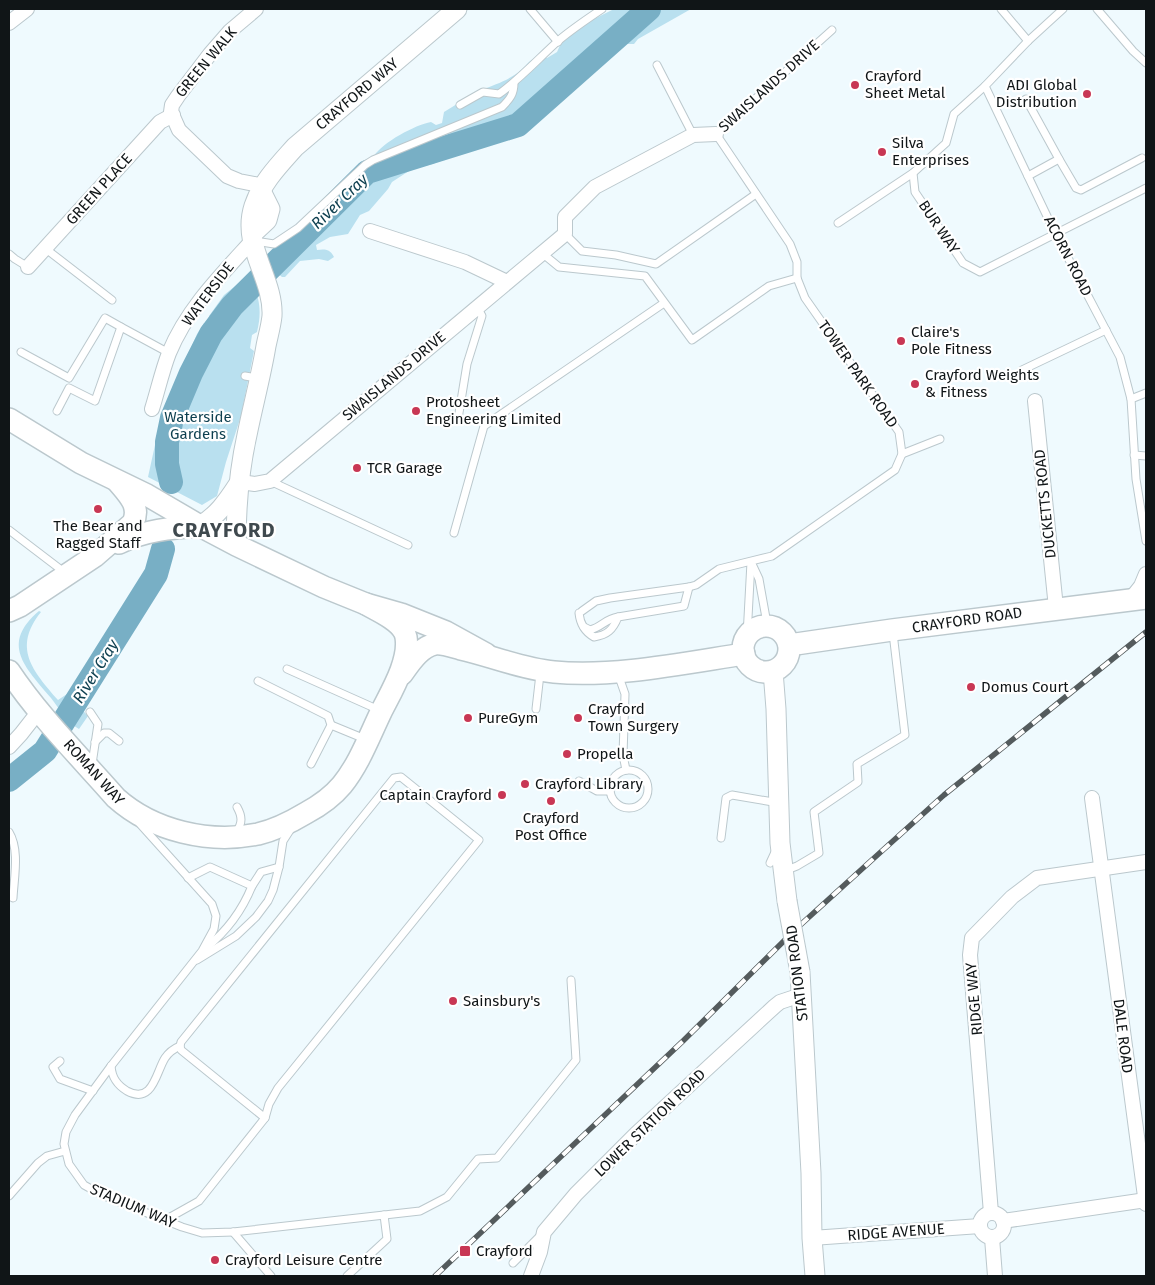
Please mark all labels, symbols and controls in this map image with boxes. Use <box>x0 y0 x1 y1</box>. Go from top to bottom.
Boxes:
street label: GREEN WALK <box>171 23 241 101</box>
street label: SWAISLANDS DRIVE <box>715 36 823 136</box>
street label: CRAYFORD WAY <box>312 54 403 134</box>
place label: Crayford Sheet Metal <box>865 67 946 102</box>
place label: ADI Global Distribution <box>996 76 1078 111</box>
marker: Crayford Sheet Metal <box>849 79 861 91</box>
marker: ADI Global Distribution <box>1081 88 1093 100</box>
place label: Silva Enterprises <box>892 134 969 169</box>
marker: Silva Enterprises <box>876 146 888 158</box>
street label: GREEN PLACE <box>62 150 136 228</box>
water label: River Cray <box>307 169 372 233</box>
street label: BUR WAY <box>915 197 964 258</box>
street label: ACORN ROAD <box>1040 213 1096 299</box>
street label: WATERSIDE <box>178 259 238 329</box>
street label: TOWER PARK ROAD <box>814 317 902 431</box>
place label: Claire's Pole Fitness <box>911 323 992 358</box>
street label: SWAISLANDS DRIVE <box>339 328 449 424</box>
marker: Claire's Pole Fitness <box>895 335 907 347</box>
place label: Crayford Weights & Fitness <box>925 366 1039 401</box>
marker: Crayford Weights & Fitness <box>909 378 921 390</box>
place label: Protosheet Engineering Limited <box>426 393 562 428</box>
marker: Protosheet Engineering Limited <box>410 405 422 417</box>
park label: Waterside Gardens <box>164 408 232 443</box>
street label: DUCKETTS ROAD <box>1030 449 1060 559</box>
place label: TCR Garage <box>367 459 442 477</box>
marker: TCR Garage <box>351 462 363 474</box>
marker: The Bear and Ragged Staff <box>92 503 104 515</box>
place label: The Bear and Ragged Staff <box>53 517 143 552</box>
district label: CRAYFORD <box>173 518 275 542</box>
street label: CRAYFORD ROAD <box>911 603 1023 637</box>
water label: River Cray <box>68 635 123 707</box>
place label: Domus Court <box>981 678 1069 696</box>
marker: Domus Court <box>965 681 977 693</box>
place label: Crayford Town Surgery <box>588 700 679 735</box>
place label: PureGym <box>478 709 538 727</box>
marker: PureGym <box>462 712 474 724</box>
marker: Crayford Town Surgery <box>572 712 584 724</box>
street label: ROMAN WAY <box>60 735 129 809</box>
place label: Propella <box>577 745 633 763</box>
marker: Propella <box>561 748 573 760</box>
place label: Crayford Library <box>535 775 644 793</box>
marker: Crayford Library <box>519 778 531 790</box>
place label: Captain Crayford <box>380 786 492 804</box>
marker: Captain Crayford <box>496 789 508 801</box>
marker: Crayford Post Office <box>545 795 557 807</box>
place label: Crayford Post Office <box>515 809 587 844</box>
street label: STATION ROAD <box>782 924 812 1022</box>
street label: RIDGE WAY <box>962 961 986 1036</box>
place label: Sainsbury's <box>463 992 540 1010</box>
marker: Sainsbury's <box>447 995 459 1007</box>
street label: DALE ROAD <box>1109 998 1137 1074</box>
street label: LOWER STATION ROAD <box>591 1065 709 1181</box>
street label: STADIUM WAY <box>87 1180 179 1232</box>
street label: RIDGE AVENUE <box>847 1220 945 1244</box>
place label: Crayford <box>476 1242 533 1260</box>
marker: Crayford <box>458 1244 472 1258</box>
place label: Crayford Leisure Centre <box>225 1251 382 1269</box>
marker: Crayford Leisure Centre <box>209 1254 221 1266</box>

